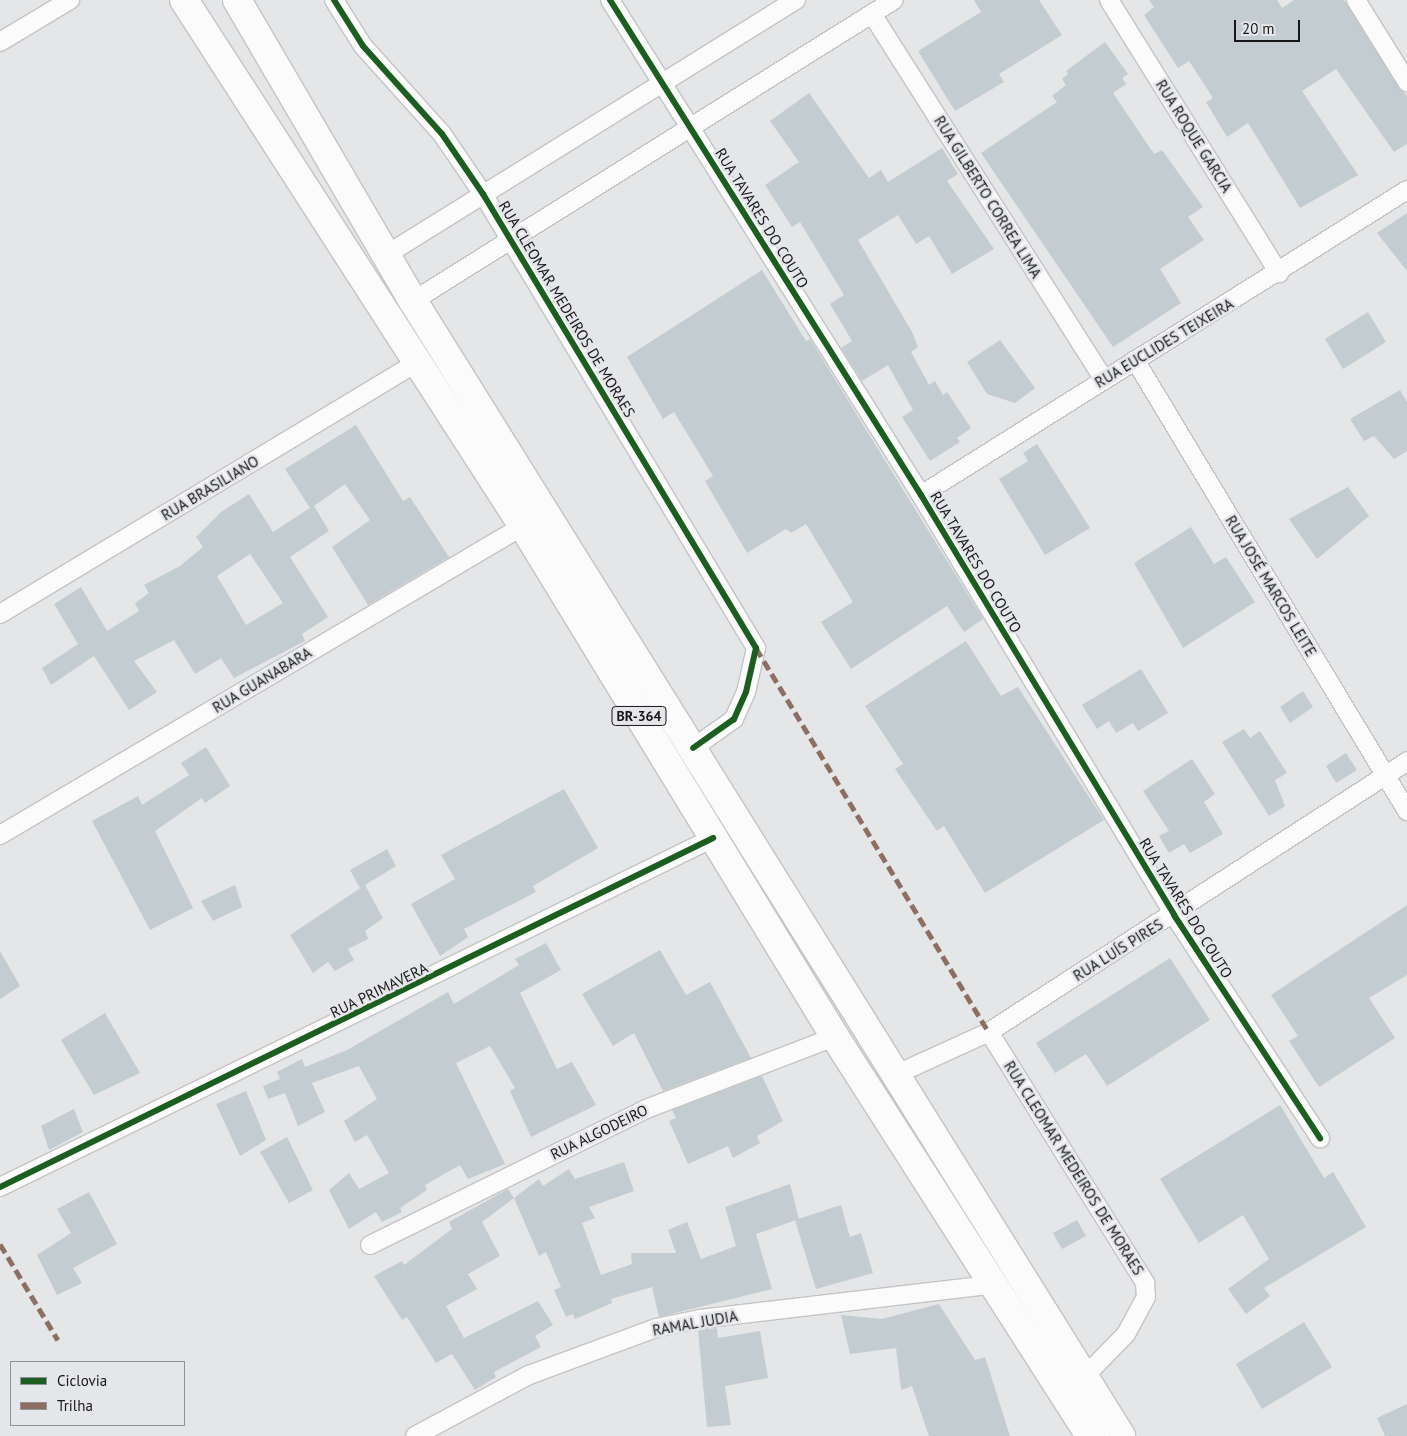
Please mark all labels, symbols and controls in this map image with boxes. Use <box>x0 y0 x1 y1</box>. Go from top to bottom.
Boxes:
scale bar <box>1237 10 1303 42</box>
text: 20 m <box>1242 19 1275 38</box>
street label: RUA ROQUE GARCIA <box>1152 76 1236 196</box>
street label: RUA GILBERTO CORREA LIMA <box>930 112 1046 282</box>
street label: RUA TAVARES DO COUTO <box>711 144 813 292</box>
street label: RUA CLEOMAR MEDEIROS DE MORAES <box>495 197 639 421</box>
street label: RUA EUCLIDES TEIXEIRA <box>1091 294 1237 392</box>
street label: RUA BRASILIANO <box>158 452 262 524</box>
street label: RUA TAVARES DO COUTO <box>926 488 1026 636</box>
street label: RUA JOSÉ MARCOS LEITE <box>1222 512 1320 660</box>
street label: RUA GUANABARA <box>209 643 315 717</box>
road number: BR-364 <box>612 704 666 728</box>
street label: RUA TAVARES DO COUTO <box>1135 834 1237 982</box>
street label: RUA LUÍS PIRES <box>1070 915 1166 985</box>
street label: RUA PRIMAVERA <box>327 958 431 1022</box>
street label: RUA CLEOMAR MEDEIROS DE MORAES <box>1000 1057 1148 1279</box>
street label: RUA ALGODEIRO <box>547 1100 651 1164</box>
street label: RAMAL JUDIA <box>651 1307 739 1339</box>
legend <box>10 1361 185 1426</box>
text: Ciclovia <box>57 1371 107 1390</box>
text: Trilha <box>57 1396 93 1415</box>

